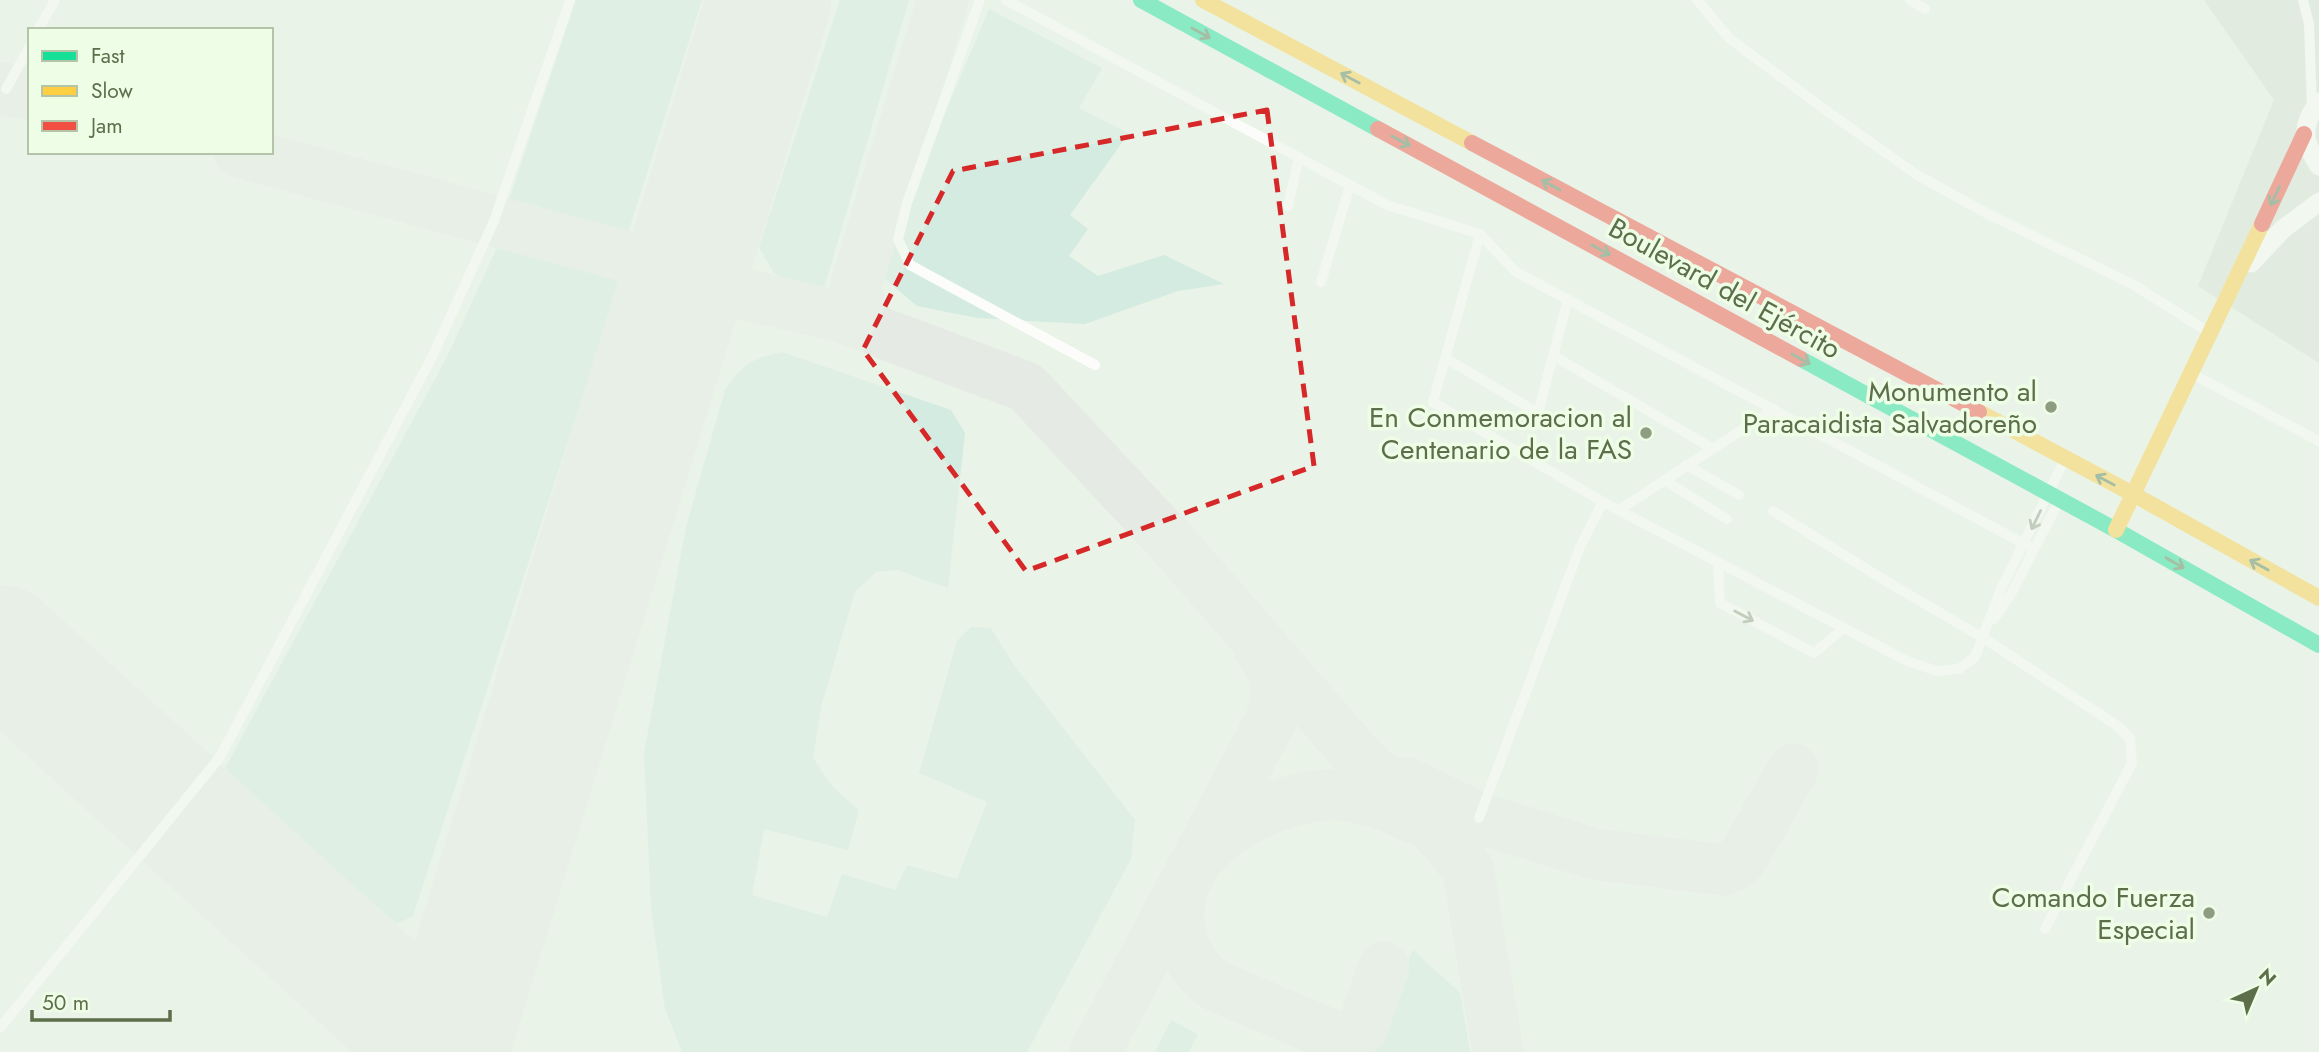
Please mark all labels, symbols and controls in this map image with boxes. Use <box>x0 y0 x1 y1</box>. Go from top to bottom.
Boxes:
one-way arrow <box>1190 26 1211 40</box>
legend <box>28 28 273 154</box>
text: Fast <box>91 41 124 71</box>
one-way arrow <box>1340 71 1361 84</box>
text: Slow <box>91 76 133 106</box>
text: Jam <box>88 111 123 141</box>
one-way arrow <box>1390 135 1411 148</box>
one-way arrow <box>1541 178 1562 191</box>
one-way arrow <box>2268 185 2281 206</box>
street label: Boulevard del Ejército <box>1601 208 1848 369</box>
one-way arrow <box>1590 243 1610 257</box>
one-way arrow <box>1790 352 1810 366</box>
place label: Monumento al Paracaidista Salvadoreño <box>1743 371 2037 444</box>
place label: En Conmemoracion al Centenario de la FAS <box>1369 397 1632 470</box>
marker: Monumento al Paracaidista Salvadoreño <box>2043 399 2059 415</box>
marker: En Conmemoracion al Centenario de la FAS <box>1638 425 1654 441</box>
one-way arrow <box>2096 472 2116 486</box>
one-way arrow <box>2028 509 2042 530</box>
one-way arrow <box>2164 557 2185 570</box>
one-way arrow <box>2250 558 2270 572</box>
one-way arrow <box>1733 609 1753 623</box>
place label: Comando Fuerza Especial <box>1992 877 2195 950</box>
marker: Comando Fuerza Especial <box>2201 905 2217 921</box>
north arrow <box>2221 954 2291 1024</box>
text: N <box>2253 962 2282 992</box>
scale bar <box>32 978 170 1022</box>
text: 50 m <box>42 988 89 1018</box>

